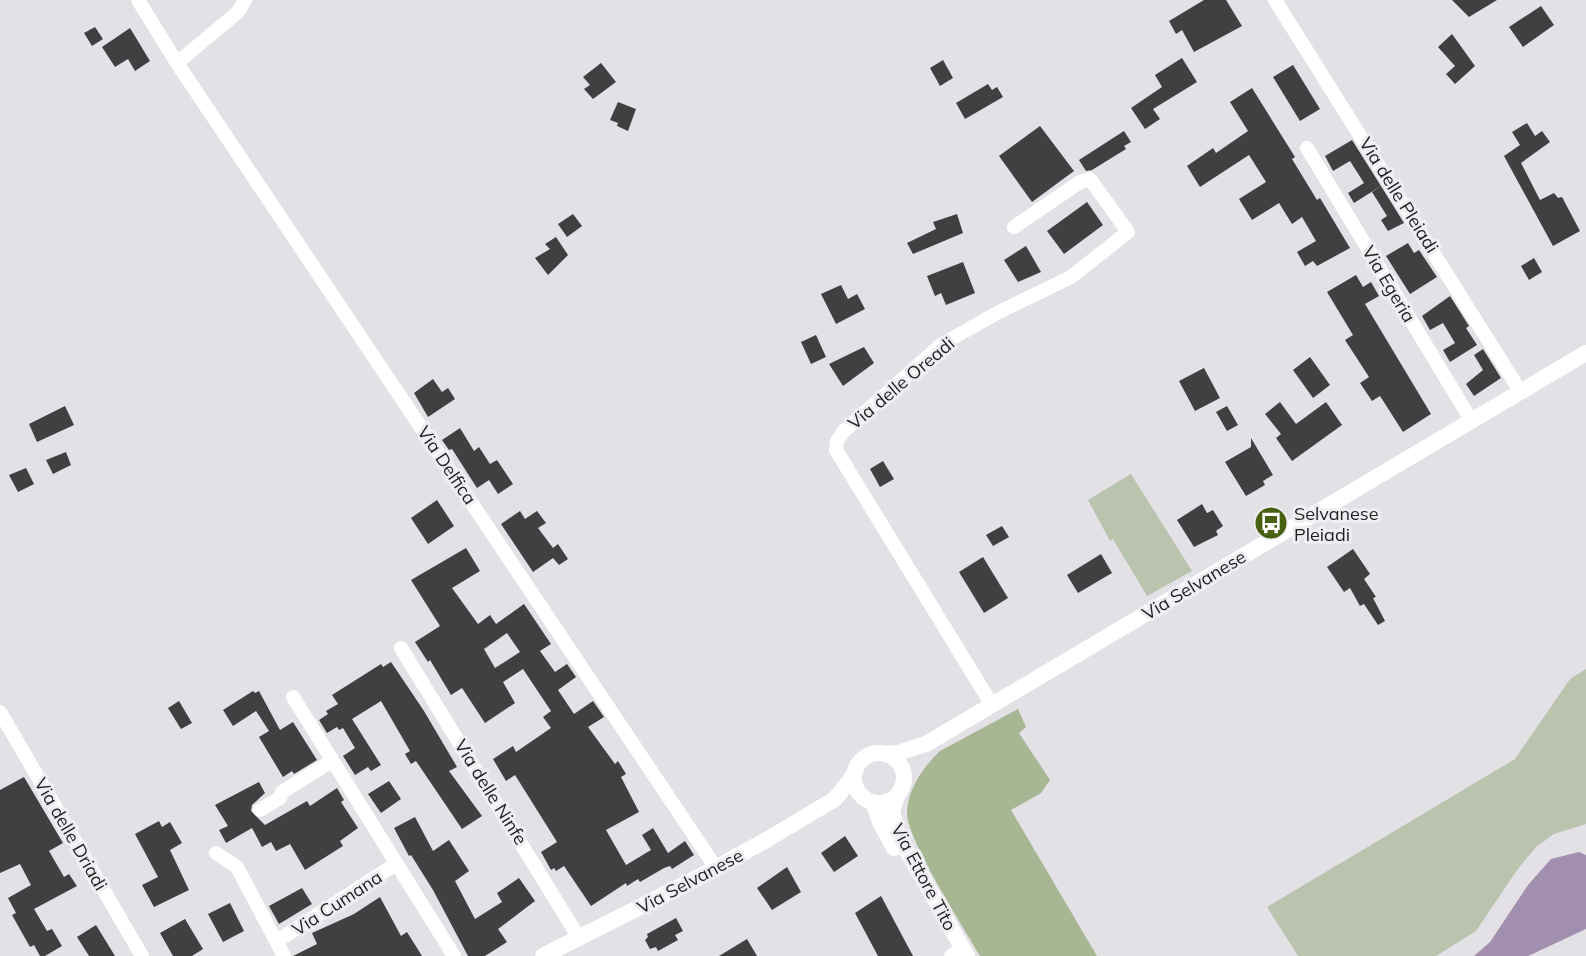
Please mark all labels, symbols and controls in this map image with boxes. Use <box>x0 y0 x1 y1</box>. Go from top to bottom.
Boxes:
street label: Via delle Pleiadi <box>1354 133 1444 257</box>
street label: Via Egeria <box>1357 242 1421 326</box>
street label: Via delle Oreadi <box>843 332 959 434</box>
street label: Via Delfica <box>412 421 482 509</box>
place label: Selvanese Pleiadi <box>1294 502 1379 546</box>
bus stop icon: Selvanese Pleiadi <box>1253 505 1289 541</box>
street label: Via Selvanese <box>1138 545 1250 625</box>
street label: Via delle Ninfe <box>449 735 533 849</box>
street label: Via delle Driadi <box>30 774 112 894</box>
street label: Via Ettore Tito <box>886 820 962 934</box>
street label: Via Selvanese <box>633 843 747 919</box>
street label: Via Cumana <box>288 865 386 941</box>

